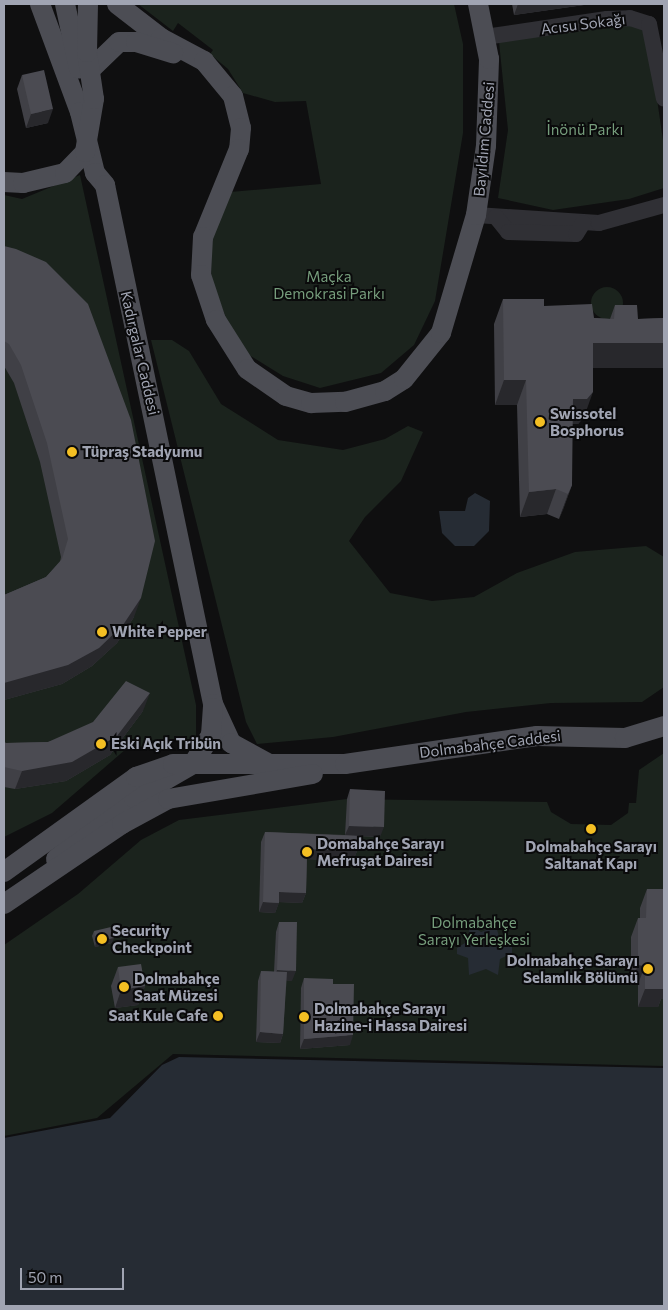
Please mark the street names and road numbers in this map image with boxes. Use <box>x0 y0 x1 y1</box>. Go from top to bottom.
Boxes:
street label: Acısu Sokağı <box>540 10 626 38</box>
street label: Bayıldım Caddesi <box>470 81 498 197</box>
street label: Kadırgalar Caddesi <box>117 289 163 417</box>
street label: Dolmabahçe Caddesi <box>418 726 562 762</box>

